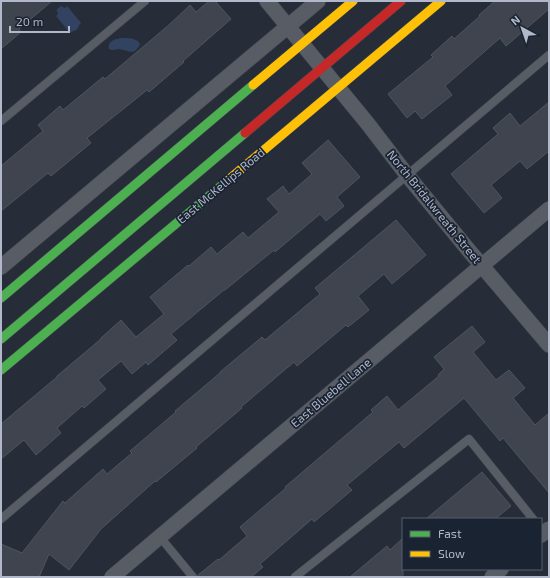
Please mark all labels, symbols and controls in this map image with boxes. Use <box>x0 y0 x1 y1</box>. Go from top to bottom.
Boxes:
scale bar <box>10 8 69 34</box>
north arrow <box>502 8 542 48</box>
text: N <box>508 12 523 27</box>
text: 20 m <box>16 14 43 28</box>
street label: East McKellips Road <box>174 145 267 226</box>
street label: North Bridalwreath Street <box>385 147 485 266</box>
street label: East Bluebell Lane <box>288 355 373 430</box>
legend <box>402 518 542 570</box>
text: Fast <box>438 526 462 540</box>
text: Slow <box>438 546 465 560</box>

